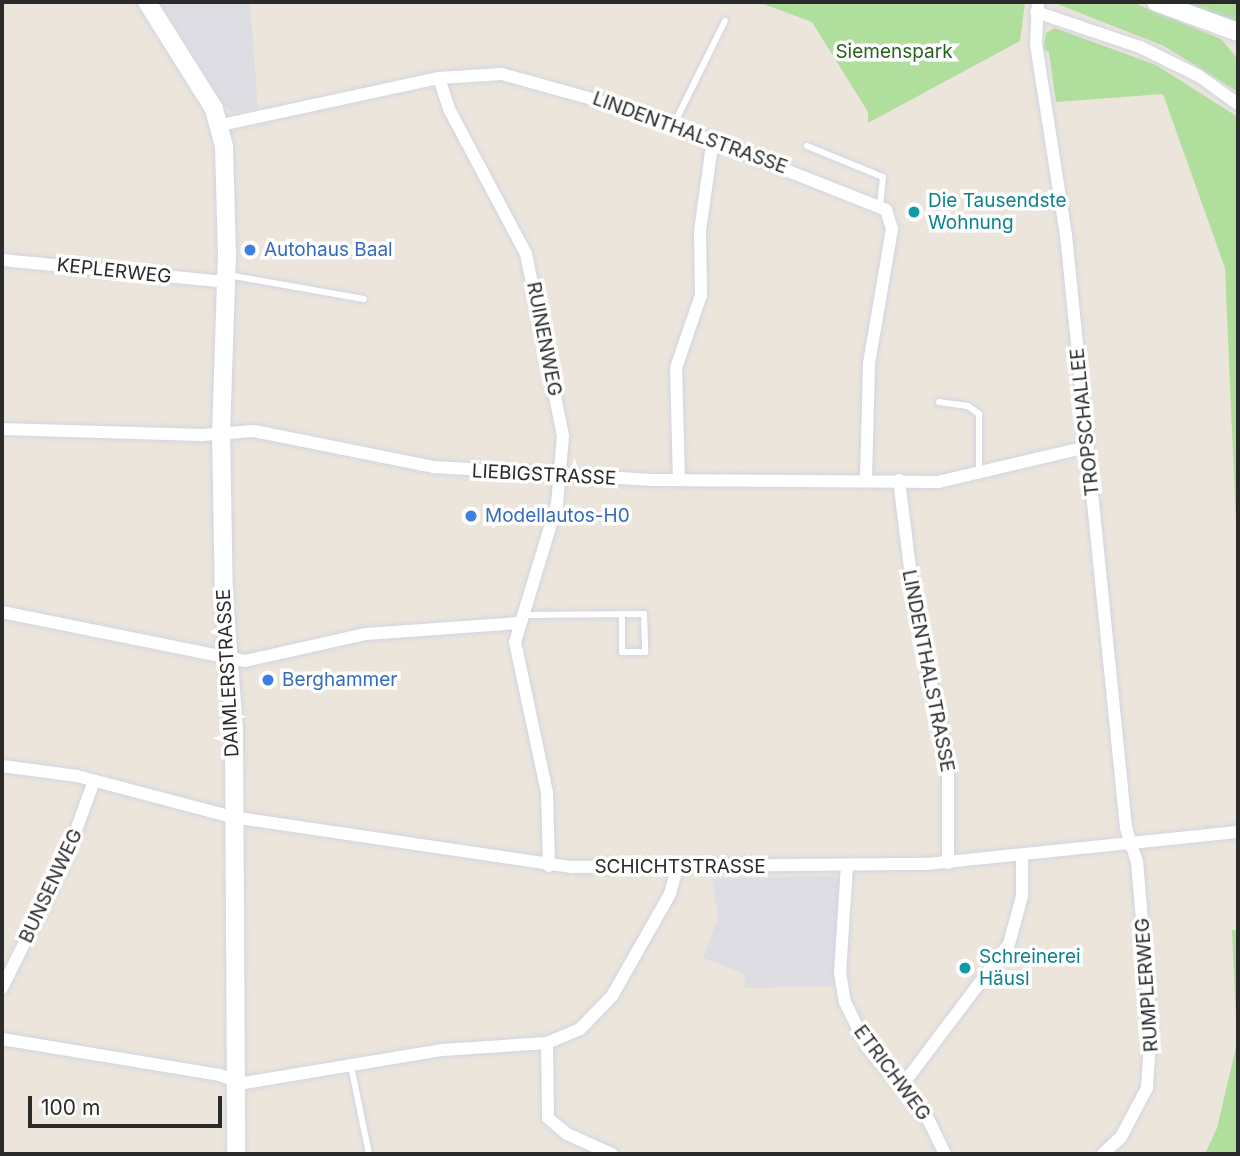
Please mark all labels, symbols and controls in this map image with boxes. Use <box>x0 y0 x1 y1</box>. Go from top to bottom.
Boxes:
park label: Siemenspark <box>835 41 953 63</box>
street label: LINDENTHALSTRASSE <box>590 87 790 179</box>
place label: Die Tausendste Wohnung <box>928 190 1067 234</box>
marker: Die Tausendste Wohnung <box>906 204 922 220</box>
place label: Autohaus Baal <box>264 239 393 261</box>
marker: Autohaus Baal <box>242 242 258 258</box>
street label: KEPLERWEG <box>56 254 172 288</box>
street label: RUINENWEG <box>522 280 566 398</box>
street label: TROPSCHALLEE <box>1066 347 1104 497</box>
street label: LIEBIGSTRASSE <box>471 460 617 490</box>
place label: Modellautos-H0 <box>485 505 630 527</box>
marker: Modellautos-H0 <box>463 508 479 524</box>
street label: LINDENTHALSTRASSE <box>897 568 959 774</box>
street label: DAIMLERSTRASSE <box>212 588 244 758</box>
place label: Berghammer <box>282 669 397 691</box>
marker: Berghammer <box>260 672 276 688</box>
street label: BUNSENWEG <box>15 825 87 947</box>
street label: SCHICHTSTRASSE <box>594 856 766 878</box>
street label: RUMPLERWEG <box>1131 917 1163 1053</box>
place label: Schreinerei Häusl <box>979 946 1081 990</box>
marker: Schreinerei Häusl <box>957 960 973 976</box>
street label: ETRICHWEG <box>849 1021 935 1125</box>
scale bar <box>32 1082 226 1126</box>
text: 100 m <box>41 1095 100 1120</box>

